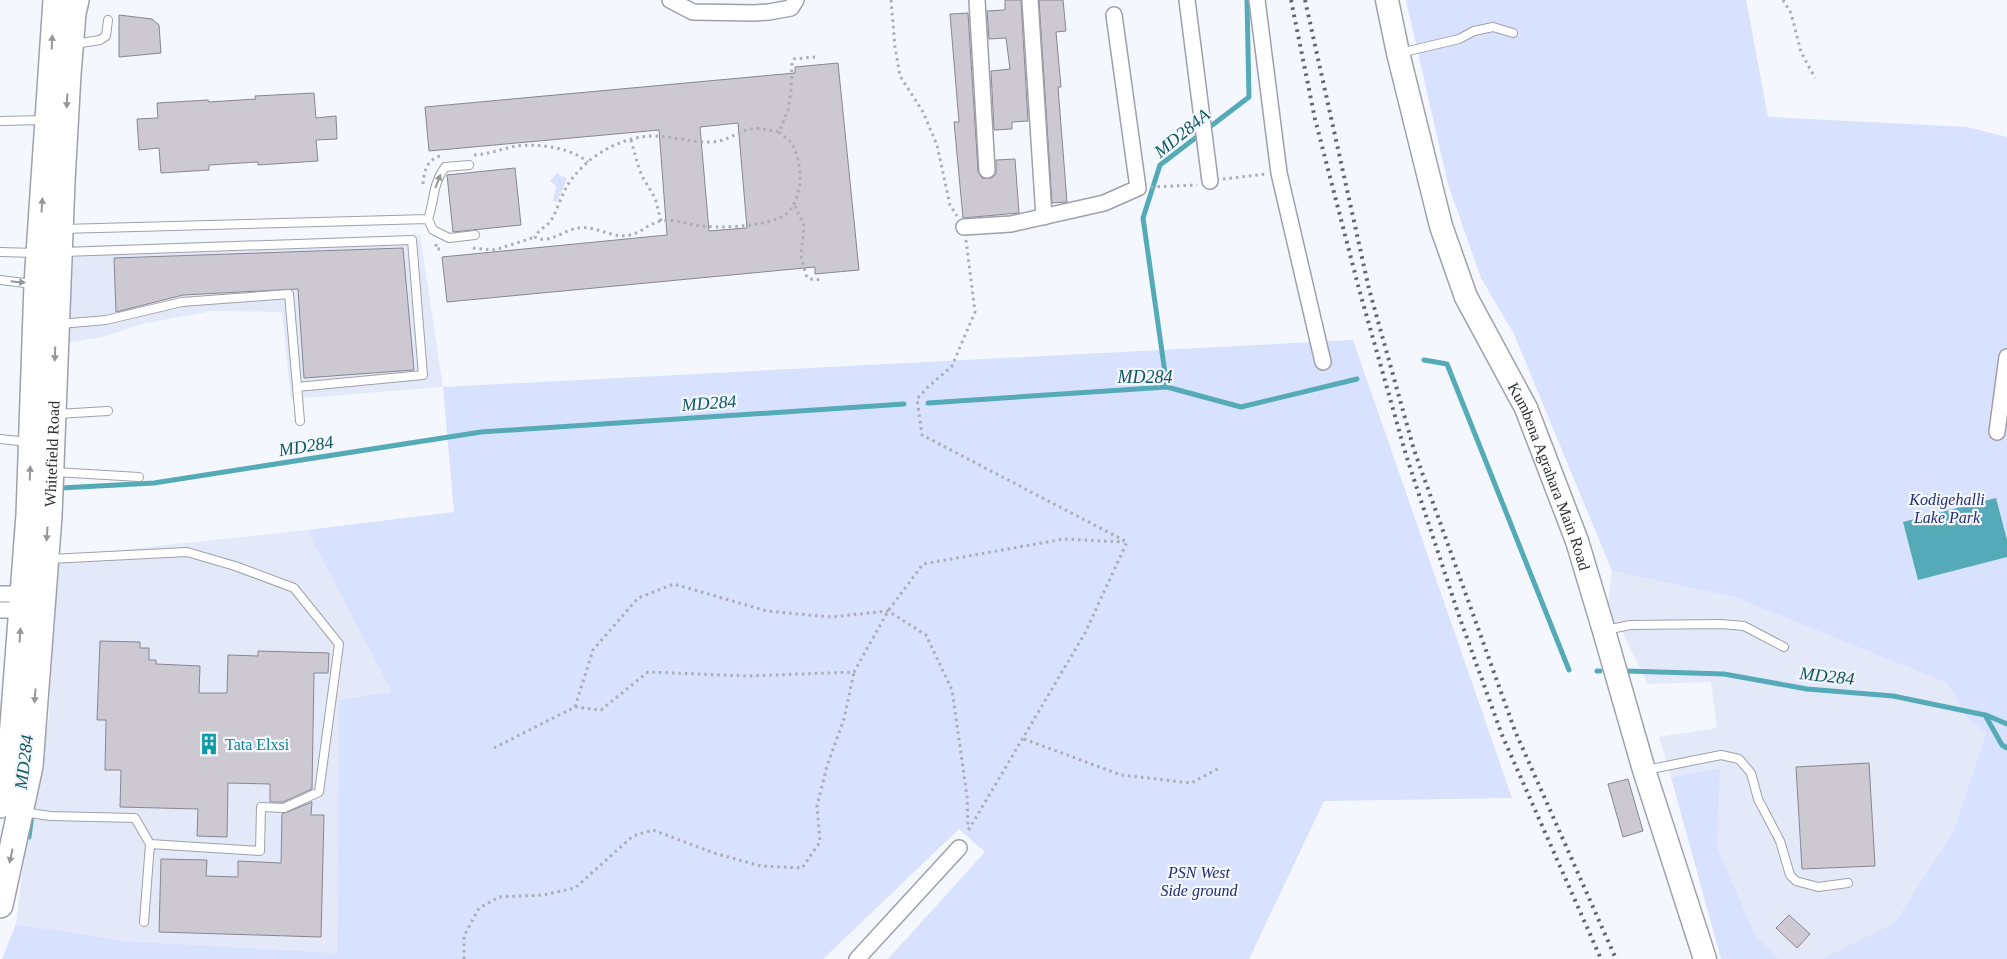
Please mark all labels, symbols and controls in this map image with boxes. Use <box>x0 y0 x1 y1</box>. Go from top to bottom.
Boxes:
one-way arrow <box>49 34 57 50</box>
one-way arrow <box>62 93 70 109</box>
water label: MD284A <box>1149 104 1215 162</box>
one-way arrow <box>434 173 442 188</box>
one-way arrow <box>39 196 47 212</box>
one-way arrow <box>11 278 27 286</box>
one-way arrow <box>50 346 58 362</box>
water label: MD284 <box>1117 367 1173 387</box>
street label: Kumbena Agrahara Main Road <box>1505 379 1594 572</box>
water label: MD284 <box>680 391 737 415</box>
street label: Whitefield Road <box>41 401 62 507</box>
water label: MD284 <box>276 432 335 460</box>
one-way arrow <box>26 465 34 481</box>
park label: Kodigehalli Lake Park <box>1908 491 1985 526</box>
one-way arrow <box>43 526 51 542</box>
one-way arrow <box>16 627 24 643</box>
water label: MD284 <box>1798 663 1855 689</box>
one-way arrow <box>31 688 39 704</box>
building icon: Tata Elxsi <box>196 731 222 757</box>
water label: MD284 <box>11 733 37 792</box>
place label: Tata Elxsi <box>225 736 290 753</box>
one-way arrow <box>7 848 15 864</box>
park label: PSN West Side ground <box>1160 864 1239 900</box>

